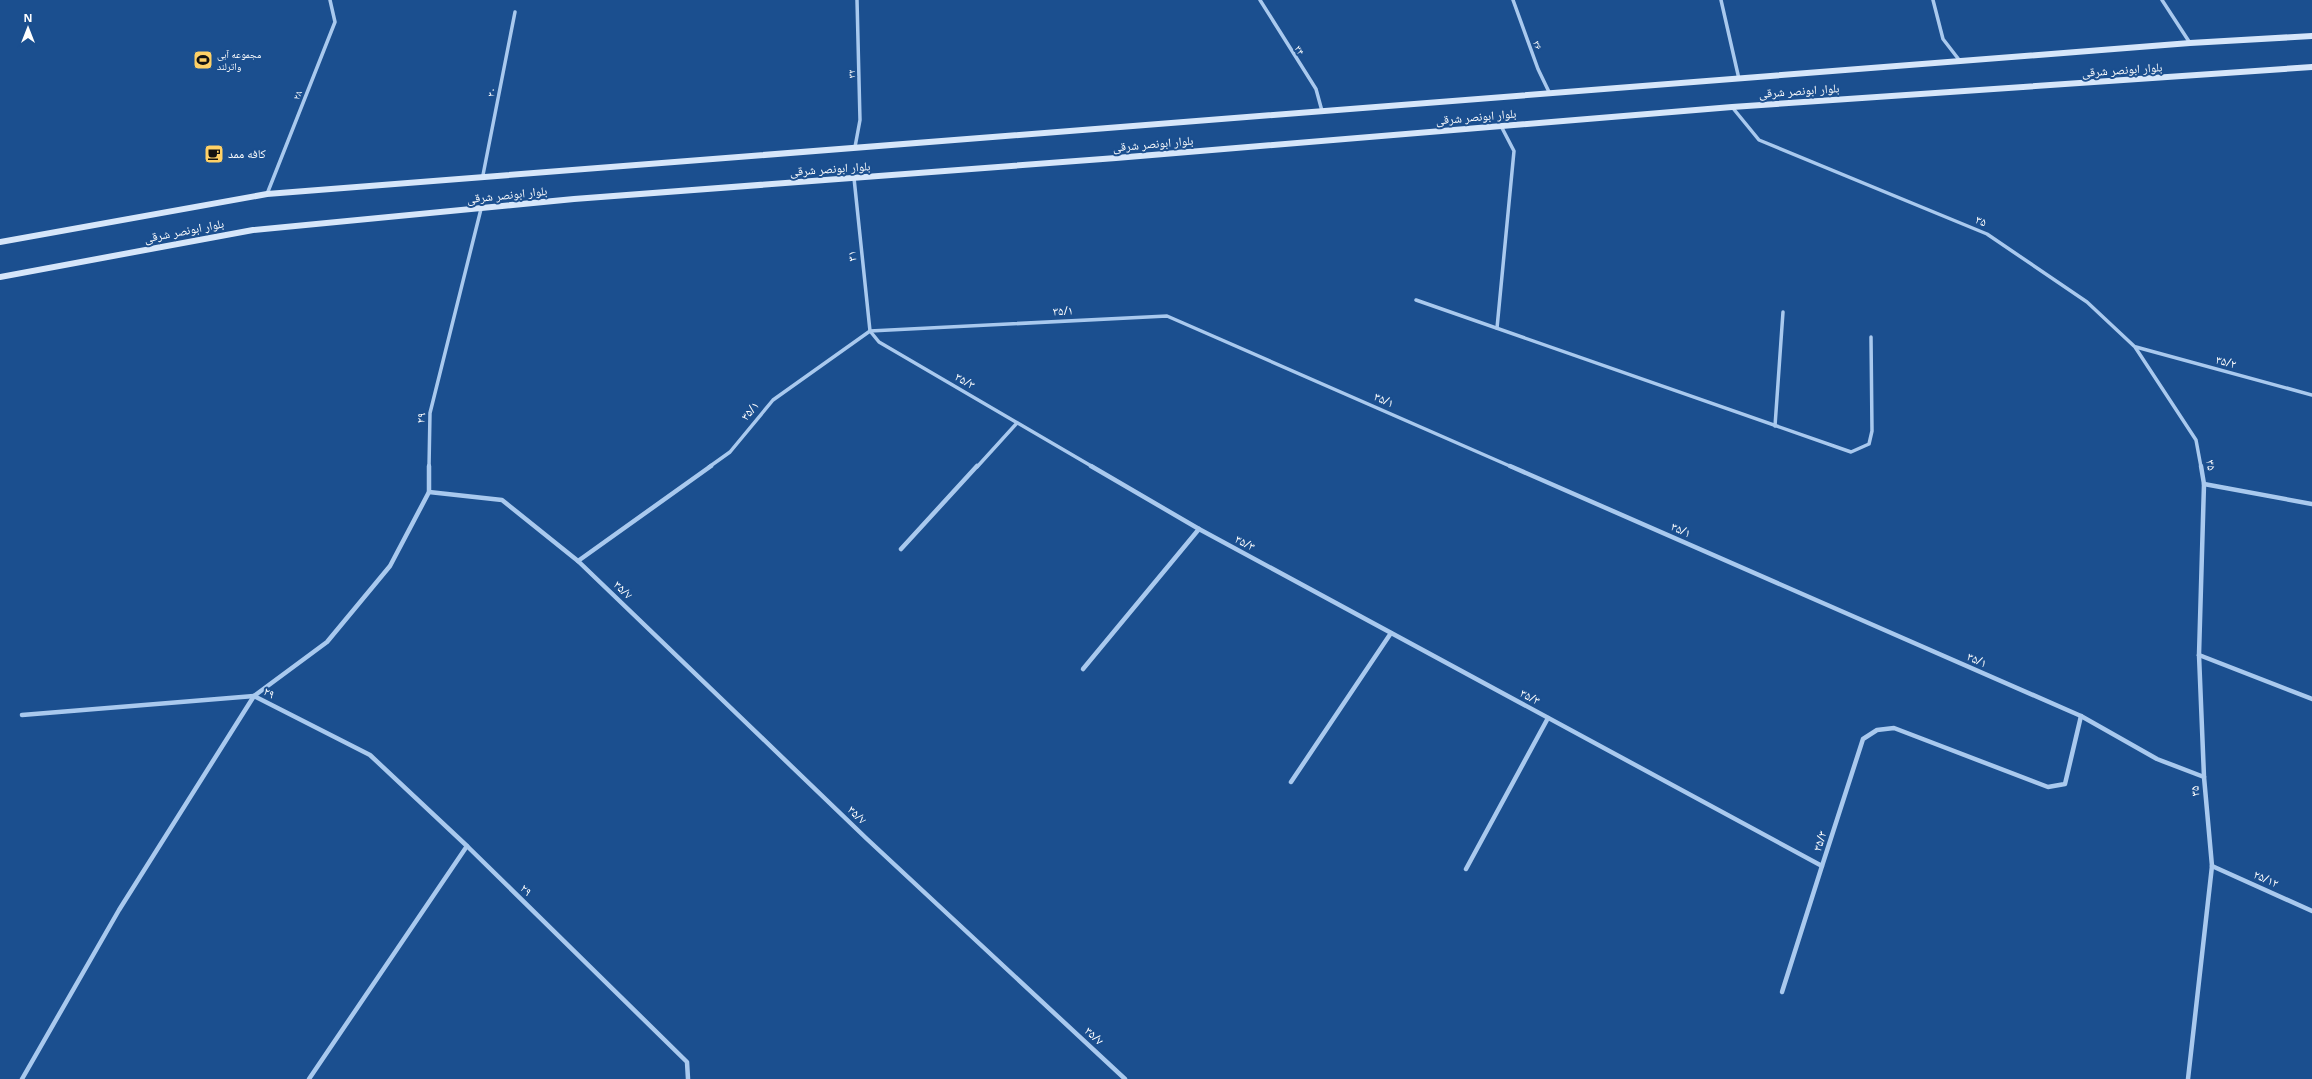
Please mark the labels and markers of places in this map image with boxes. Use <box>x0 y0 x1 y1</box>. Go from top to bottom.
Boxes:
place label: مجموعه آبی واترلند <box>217 47 262 73</box>
sports icon: مجموعه آبی واترلند <box>192 49 214 71</box>
cafe icon: کافه ممد <box>203 143 225 165</box>
place label: کافه ممد <box>228 145 266 162</box>

